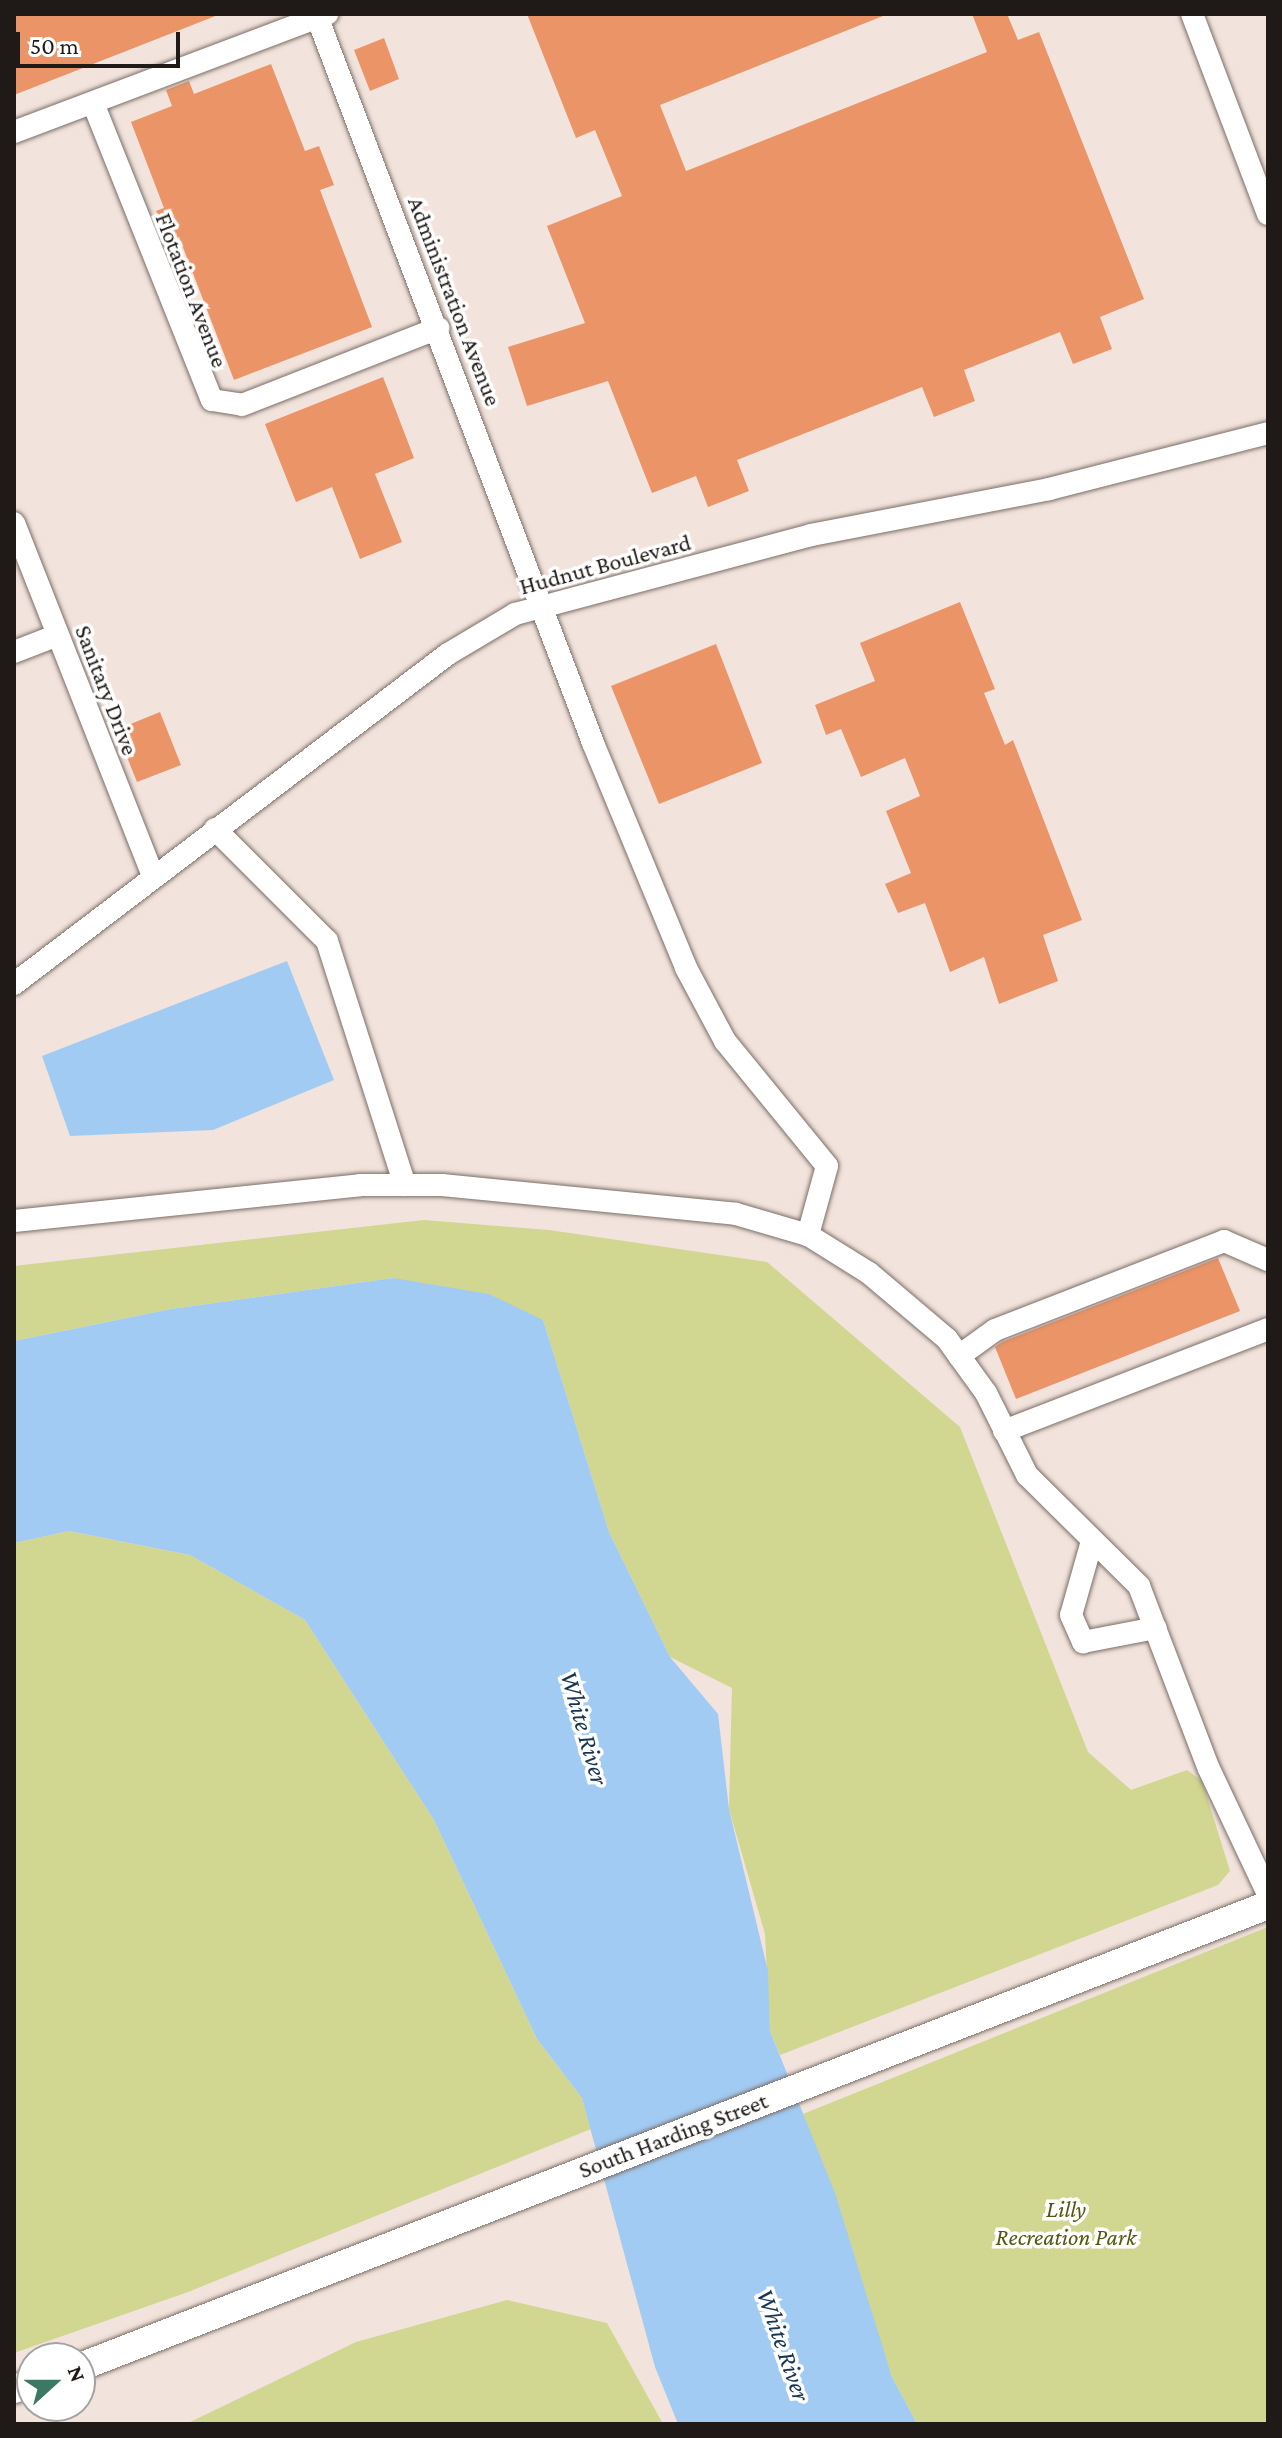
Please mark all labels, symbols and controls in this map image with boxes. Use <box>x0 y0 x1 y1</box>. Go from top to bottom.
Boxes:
scale bar <box>20 16 184 66</box>
text: 50 m <box>30 32 79 59</box>
street label: Administration Avenue <box>402 192 508 410</box>
street label: Flotation Avenue <box>149 209 235 371</box>
street label: Hudnut Boulevard <box>516 527 694 601</box>
street label: Sanitary Drive <box>69 621 145 759</box>
water label: White River <box>553 1668 615 1788</box>
street label: South Harding Street <box>574 2086 772 2184</box>
park label: Lilly Recreation Park <box>996 2195 1136 2251</box>
water label: White River <box>749 2285 817 2405</box>
north arrow <box>16 2342 96 2422</box>
text: N <box>63 2362 91 2385</box>

